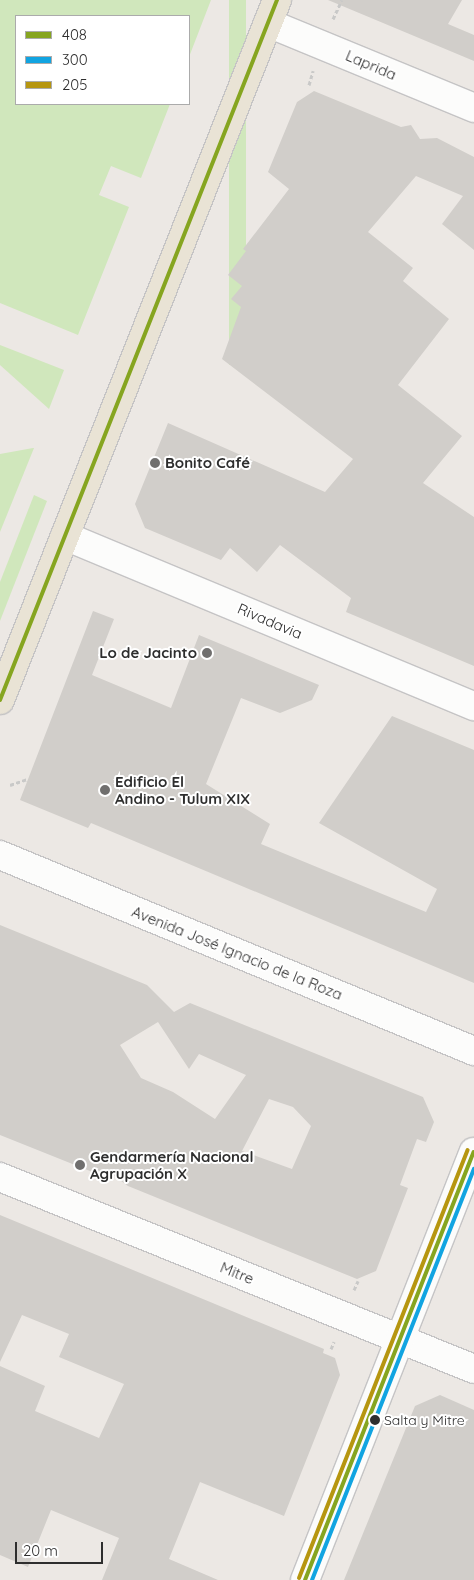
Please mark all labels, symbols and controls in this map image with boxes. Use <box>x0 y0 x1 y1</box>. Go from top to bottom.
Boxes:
legend <box>15 15 190 105</box>
text: 408 <box>62 25 87 44</box>
street label: Laprida <box>343 46 399 84</box>
text: 300 <box>62 50 88 69</box>
text: 205 <box>62 75 87 94</box>
place label: Bonito Café <box>165 454 250 472</box>
marker: Bonito Café <box>149 457 161 469</box>
street label: Rivadavia <box>235 599 305 643</box>
place label: Lo de Jacinto <box>99 644 197 662</box>
marker: Lo de Jacinto <box>201 647 213 659</box>
place label: Edificio El Andino - Tulum XIX <box>115 772 250 807</box>
marker: Edificio El Andino - Tulum XIX <box>99 784 111 796</box>
street label: Avenida José Ignacio de la Roza <box>129 902 345 1004</box>
place label: Gendarmería Nacional Agrupación X <box>90 1147 253 1182</box>
marker: Gendarmería Nacional Agrupación X <box>74 1159 86 1171</box>
street label: Mitre <box>218 1258 256 1288</box>
place label: Salta y Mitre <box>384 1412 465 1428</box>
marker: Salta y Mitre <box>370 1415 380 1425</box>
scale bar <box>18 1532 105 1564</box>
text: 20 m <box>23 1541 58 1560</box>

